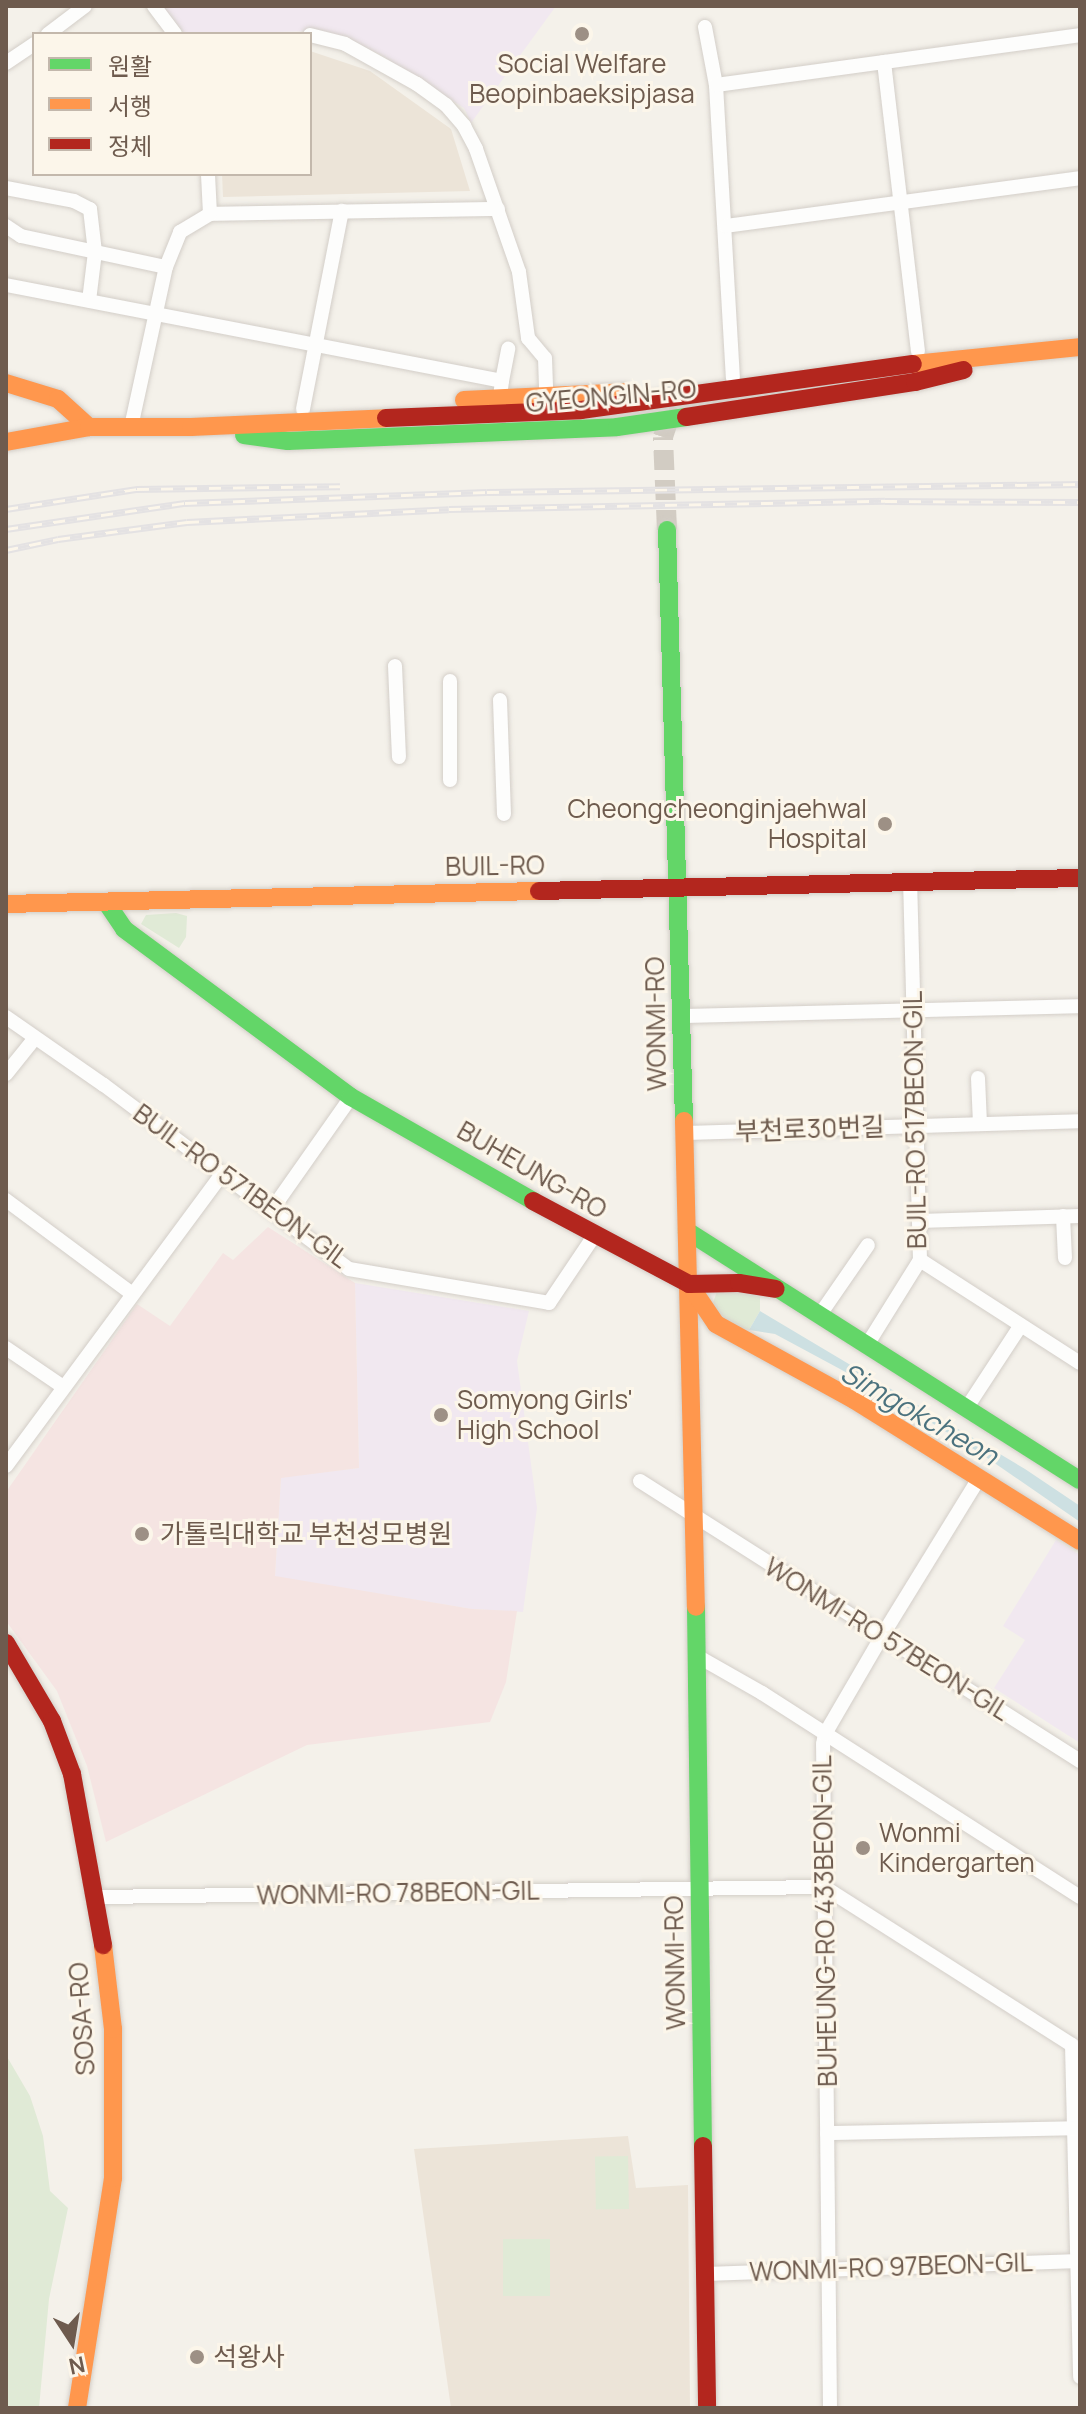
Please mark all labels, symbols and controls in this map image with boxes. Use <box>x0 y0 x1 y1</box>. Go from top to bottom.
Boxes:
marker: Social Welfare Beopinbaeksipjasa <box>571 23 593 45</box>
legend <box>32 32 312 176</box>
place label: Social Welfare Beopinbaeksipjasa <box>469 48 695 110</box>
text: 원활 <box>108 49 152 82</box>
text: 서행 <box>108 89 152 122</box>
text: 정체 <box>108 129 152 162</box>
street label: GYEONGIN-RO <box>524 373 698 419</box>
place label: Cheongcheonginjaehwal Hospital <box>567 793 867 854</box>
marker: Cheongcheonginjaehwal Hospital <box>874 813 896 835</box>
street label: BUIL-RO <box>445 850 545 882</box>
street label: WONMI-RO <box>639 957 673 1091</box>
street label: BUIL-RO 517BEON-GIL <box>897 991 933 1249</box>
street label: BUIL-RO 571BEON-GIL <box>127 1097 355 1275</box>
street label: 부천로30번길 <box>735 1111 885 1147</box>
street label: BUHEUNG-RO <box>452 1115 612 1225</box>
water label: Simgokcheon <box>835 1354 1005 1472</box>
place label: Somyong Girls' High School <box>457 1384 633 1446</box>
marker: Somyong Girls' High School <box>432 1406 450 1424</box>
place label: 가톨릭대학교 부천성모병원 <box>160 1518 452 1550</box>
marker: 가톨릭대학교 부천성모병원 <box>131 1523 153 1545</box>
street label: WONMI-RO 57BEON-GIL <box>759 1551 1015 1727</box>
street label: BUHEUNG-RO 433BEON-GIL <box>807 1755 843 2087</box>
place label: Wonmi Kindergarten <box>879 1817 1035 1878</box>
marker: Wonmi Kindergarten <box>854 1839 872 1857</box>
street label: WONMI-RO 78BEON-GIL <box>256 1875 540 1911</box>
street label: WONMI-RO <box>658 1896 692 2030</box>
street label: SOSA-RO <box>62 1961 102 2077</box>
street label: WONMI-RO 97BEON-GIL <box>749 2246 1033 2288</box>
north arrow <box>32 2302 112 2382</box>
place label: 석왕사 <box>213 2341 285 2373</box>
marker: 석왕사 <box>188 2348 206 2366</box>
text: N <box>66 2349 88 2382</box>

